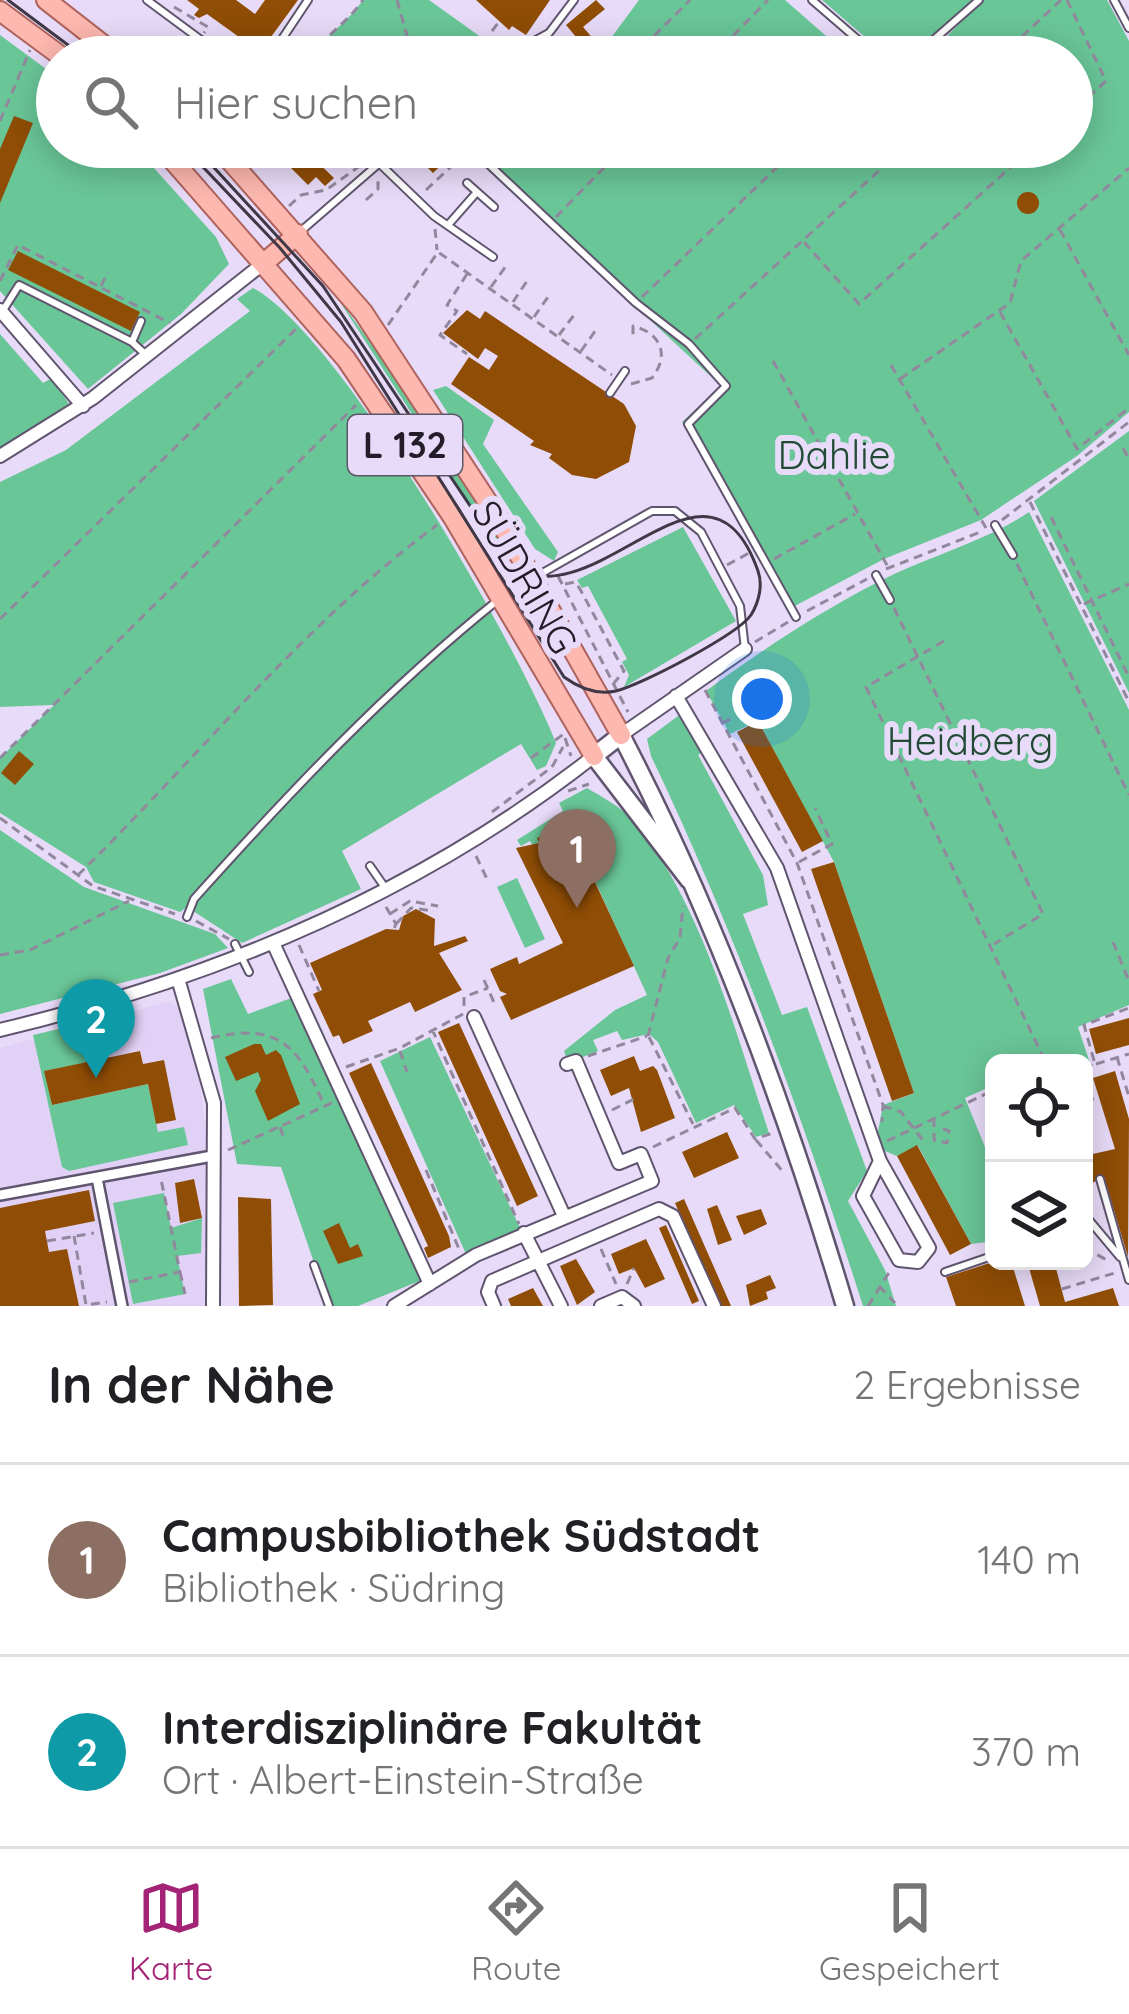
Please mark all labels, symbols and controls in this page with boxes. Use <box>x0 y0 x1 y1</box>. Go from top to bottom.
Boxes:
search box <box>36 36 1093 168</box>
icon: search <box>78 69 144 135</box>
text: Hier suchen <box>174 74 418 130</box>
road number: L 132 <box>348 415 462 475</box>
park label: Dahlie <box>777 430 891 479</box>
street label: SÜDRING <box>462 491 589 662</box>
your location <box>732 669 792 729</box>
park label: Heidberg <box>887 716 1053 765</box>
pin: 1 <box>538 809 616 908</box>
pin: 2 <box>57 979 135 1078</box>
map controls <box>985 1054 1093 1270</box>
button: locate <box>985 1054 1093 1162</box>
button: layers <box>985 1162 1093 1270</box>
text: In der Nähe <box>48 1352 335 1416</box>
text: 2 Ergebnisse <box>853 1360 1081 1409</box>
text: Campusbibliothek Südstadt <box>162 1507 760 1563</box>
text: 1 <box>79 1535 95 1584</box>
text: 140 m <box>977 1535 1081 1584</box>
text: Bibliothek · Südring <box>162 1563 505 1612</box>
text: Interdisziplinäre Fakultät <box>162 1699 703 1755</box>
text: 2 <box>76 1727 98 1776</box>
text: 370 m <box>971 1727 1081 1776</box>
text: Ort · Albert-Einstein-Straße <box>162 1755 644 1804</box>
tab: Karte <box>129 1875 213 1988</box>
tab: Route <box>471 1875 561 1988</box>
tab: Gespeichert <box>819 1875 1000 1988</box>

